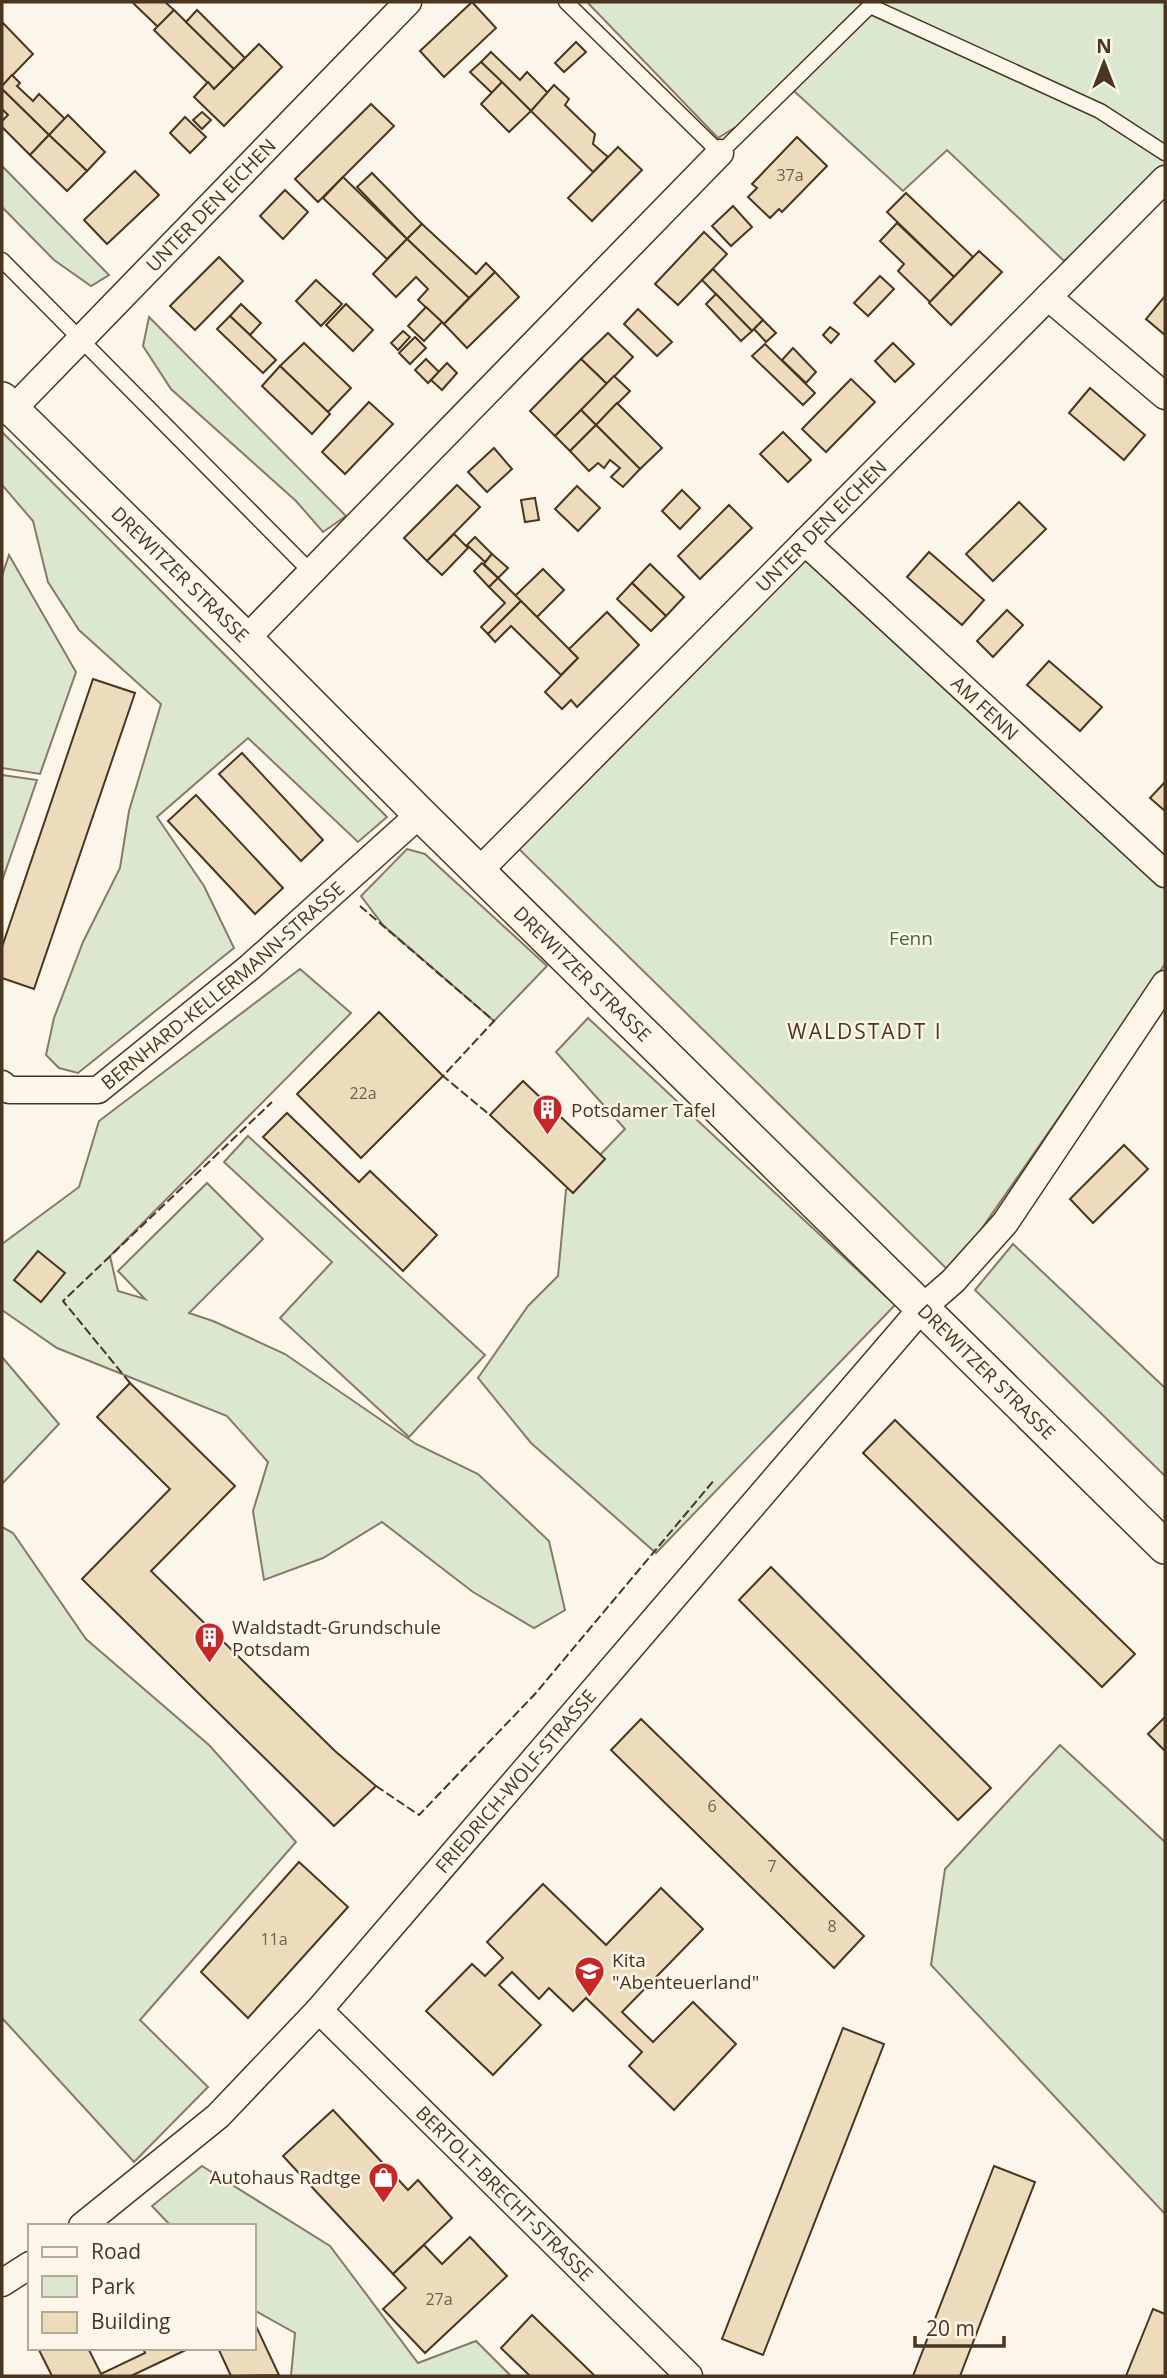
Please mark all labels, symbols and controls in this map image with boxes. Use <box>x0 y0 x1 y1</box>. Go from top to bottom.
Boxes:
north arrow <box>1069 28 1139 98</box>
text: N <box>1096 33 1112 59</box>
street label: UNTER DEN EICHEN <box>140 133 281 277</box>
house number: 37a <box>776 164 804 186</box>
street label: UNTER DEN EICHEN <box>750 454 892 598</box>
street label: DREWITZER STRASSE <box>106 501 255 648</box>
street label: AM FENN <box>946 670 1024 746</box>
street label: BERNHARD-KELLERMANN-STRASSE <box>96 875 350 1095</box>
street label: DREWITZER STRASSE <box>508 900 657 1048</box>
park label: Fenn <box>889 925 933 951</box>
district label: WALDSTADT I <box>787 1017 943 1045</box>
house number: 22a <box>349 1082 377 1104</box>
building icon: Potsdamer Tafel <box>531 1093 565 1137</box>
place label: Potsdamer Tafel <box>571 1097 716 1123</box>
street label: DREWITZER STRASSE <box>912 1298 1061 1445</box>
place label: Waldstadt-Grundschule Potsdam <box>232 1614 441 1662</box>
building icon: Waldstadt-Grundschule Potsdam <box>192 1621 226 1665</box>
street label: FRIEDRICH-WOLF-STRASSE <box>429 1684 602 1879</box>
house number: 6 <box>707 1795 717 1817</box>
house number: 7 <box>767 1855 777 1877</box>
house number: 8 <box>827 1915 837 1937</box>
house number: 11a <box>260 1928 288 1950</box>
place label: Kita "Abenteuerland" <box>612 1947 759 1995</box>
school or university icon: Kita "Abenteuerland" <box>572 1954 606 1998</box>
street label: BERTOLT-BRECHT-STRASSE <box>410 2100 599 2287</box>
shop icon: Autohaus Radtge <box>367 2160 401 2204</box>
place label: Autohaus Radtge <box>210 2164 361 2190</box>
legend <box>28 2224 256 2350</box>
text: Road <box>91 2237 141 2265</box>
text: Park <box>91 2272 135 2300</box>
house number: 27a <box>425 2288 453 2310</box>
scale bar <box>915 2304 1004 2348</box>
text: Building <box>91 2307 170 2335</box>
text: 20 m <box>926 2314 975 2342</box>

